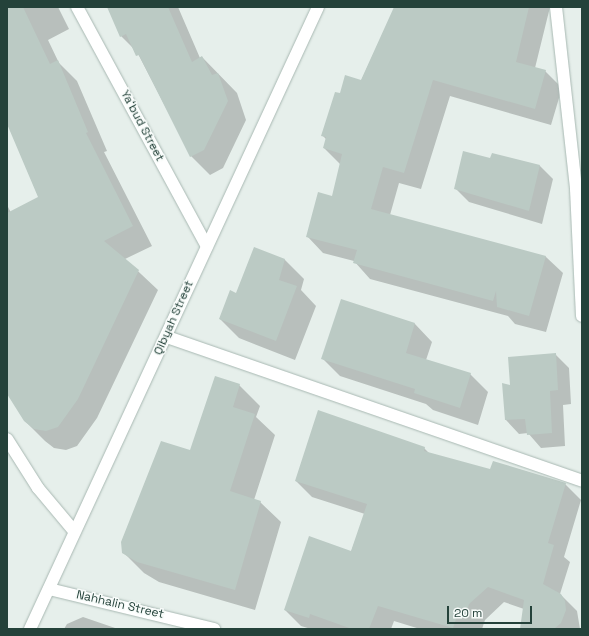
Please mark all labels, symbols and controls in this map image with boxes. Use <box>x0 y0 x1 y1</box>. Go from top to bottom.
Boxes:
street label: Yaʻbud Street <box>117 88 167 164</box>
street label: Qibyah Street <box>151 279 197 357</box>
street label: Nahhalin Street <box>75 588 165 622</box>
scale bar <box>449 598 534 624</box>
text: 20 m <box>454 605 482 621</box>

